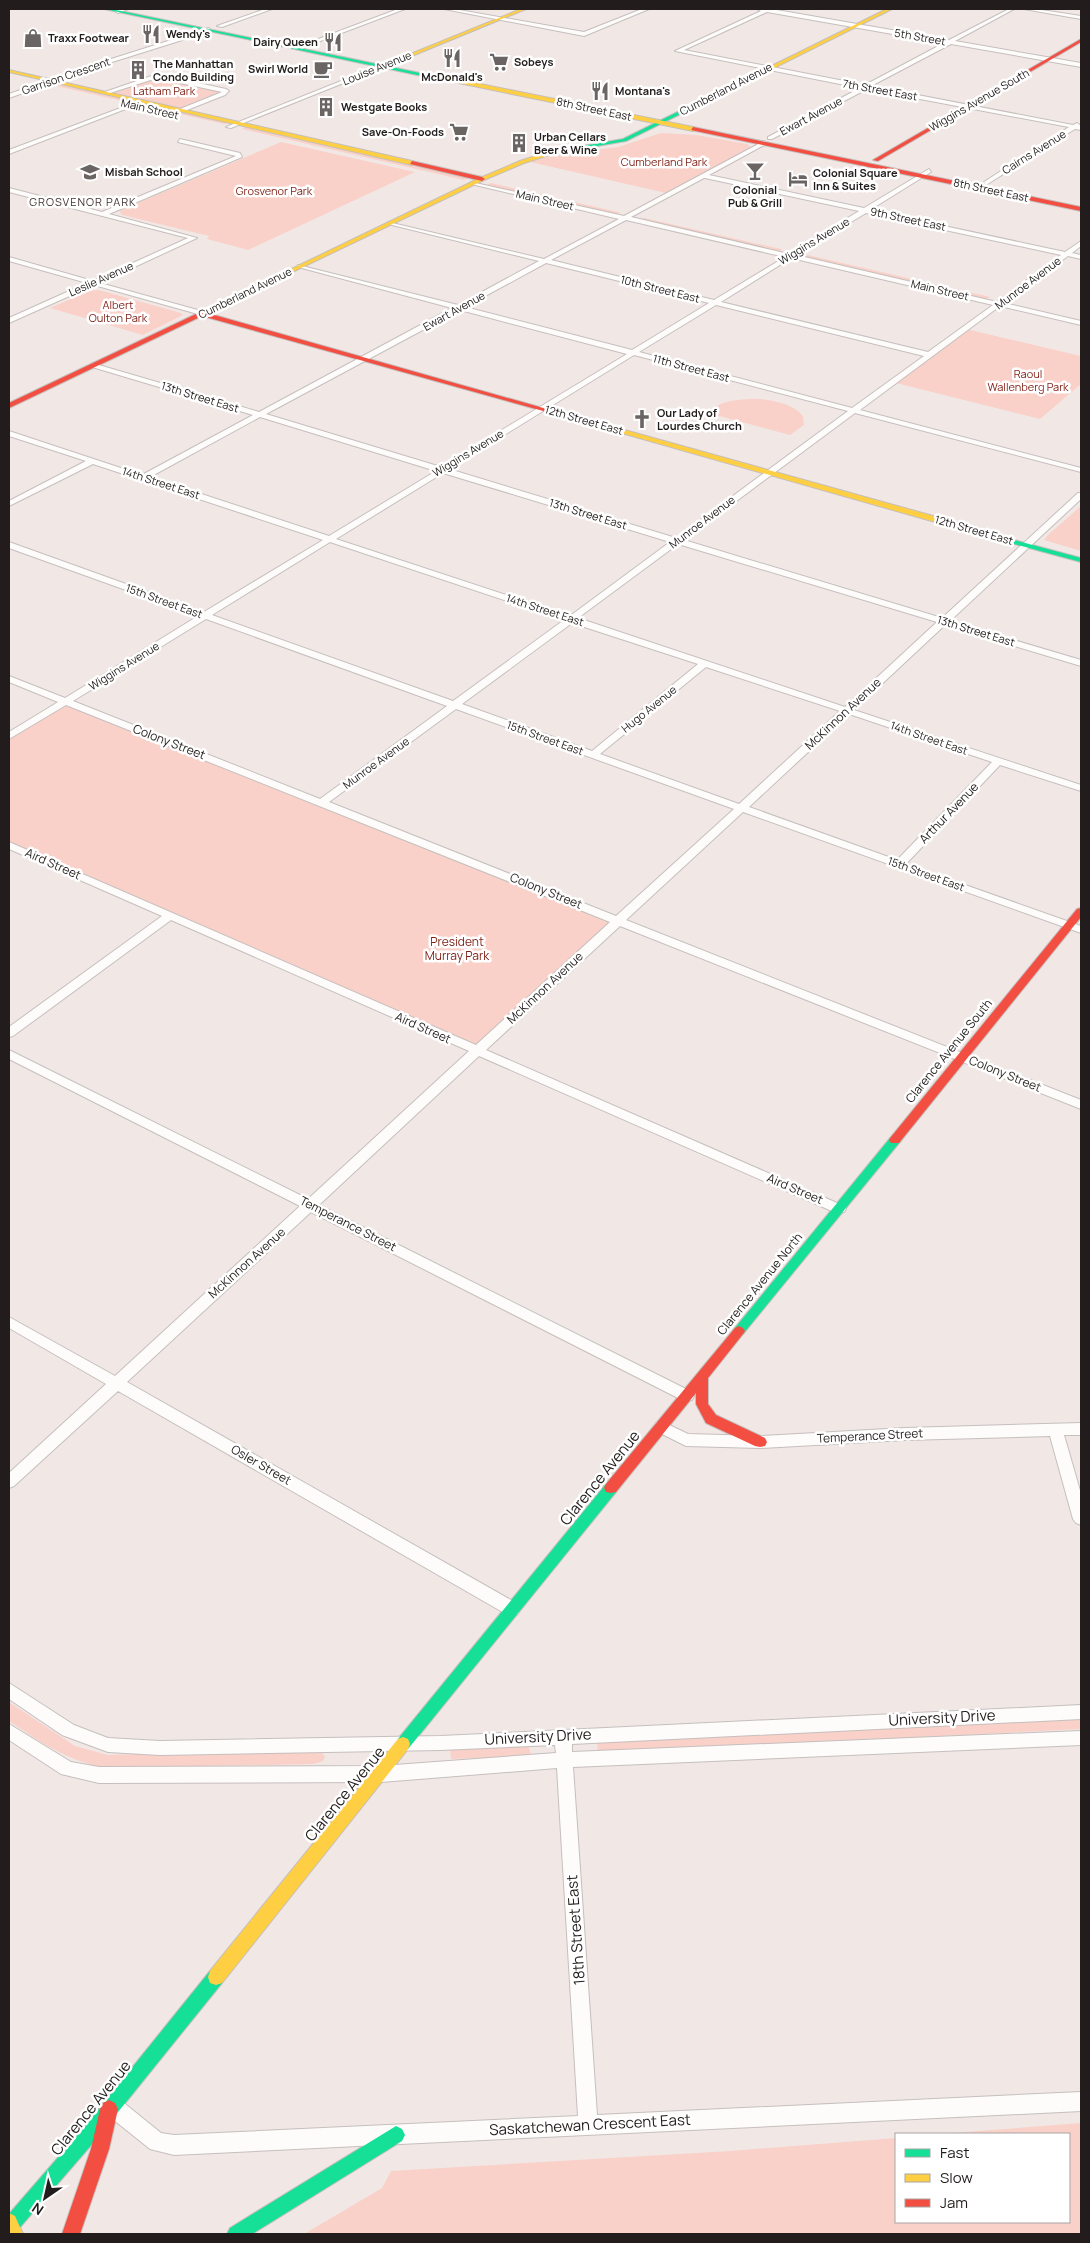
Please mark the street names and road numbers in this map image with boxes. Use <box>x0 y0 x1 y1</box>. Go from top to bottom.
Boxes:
street label: 5th Street <box>893 25 947 48</box>
street label: Louise Avenue <box>340 47 414 88</box>
street label: Garrison Crescent <box>20 53 112 98</box>
street label: Cumberland Avenue <box>677 58 775 118</box>
street label: Wiggins Avenue South <box>926 65 1032 134</box>
street label: 7th Street East <box>841 76 919 103</box>
street label: 8th Street East <box>555 93 633 124</box>
street label: Ewart Avenue <box>777 93 845 138</box>
street label: Main Street <box>120 95 181 122</box>
street label: Cairns Avenue <box>999 126 1069 177</box>
street label: 8th Street East <box>952 174 1030 205</box>
street label: Main Street <box>515 186 576 213</box>
street label: 9th Street East <box>869 203 947 234</box>
street label: Wiggins Avenue <box>775 213 853 268</box>
street label: Munroe Avenue <box>992 253 1064 312</box>
street label: Leslie Avenue <box>66 257 136 299</box>
street label: Cumberland Avenue <box>196 263 295 322</box>
street label: 10th Street East <box>619 271 701 306</box>
street label: Main Street <box>910 276 971 303</box>
street label: Ewart Avenue <box>420 287 488 334</box>
street label: 11th Street East <box>651 350 731 385</box>
street label: 13th Street East <box>159 378 241 415</box>
street label: 12th Street East <box>543 401 625 438</box>
street label: Wiggins Avenue <box>429 425 507 480</box>
street label: 14th Street East <box>120 463 202 502</box>
street label: Munroe Avenue <box>666 492 738 551</box>
street label: 13th Street East <box>547 495 629 532</box>
street label: 12th Street East <box>933 511 1015 548</box>
street label: 15th Street East <box>124 580 205 621</box>
street label: 14th Street East <box>504 590 586 629</box>
street label: 13th Street East <box>935 612 1017 649</box>
street label: Wiggins Avenue <box>86 638 162 693</box>
street label: McKinnon Avenue <box>801 674 885 753</box>
street label: Hugo Avenue <box>618 681 680 736</box>
street label: 15th Street East <box>505 717 586 758</box>
street label: 14th Street East <box>888 717 970 758</box>
street label: Colony Street <box>130 720 208 763</box>
street label: Munroe Avenue <box>339 733 413 792</box>
street label: Arthur Avenue <box>915 778 982 847</box>
street label: Aird Street <box>23 844 84 883</box>
street label: 15th Street East <box>886 853 967 894</box>
street label: Colony Street <box>508 868 585 913</box>
street label: McKinnon Avenue <box>503 948 587 1027</box>
street label: Clarence Avenue South <box>901 995 996 1106</box>
street label: Aird Street <box>393 1008 454 1047</box>
street label: Colony Street <box>967 1051 1044 1096</box>
street label: Aird Street <box>765 1169 826 1208</box>
street label: Temperance Street <box>297 1192 400 1255</box>
street label: McKinnon Avenue <box>204 1223 289 1302</box>
street label: Clarence Avenue North <box>713 1229 806 1338</box>
street label: Temperance Street <box>816 1424 924 1447</box>
street label: Clarence Avenue <box>555 1426 645 1530</box>
street label: Osler Street <box>228 1441 295 1489</box>
street label: University Drive <box>888 1704 996 1731</box>
street label: University Drive <box>484 1723 592 1750</box>
street label: Clarence Avenue <box>300 1742 390 1846</box>
street label: 18th Street East <box>561 1874 590 1986</box>
street label: Clarence Avenue <box>46 2056 136 2160</box>
street label: Saskatchewan Crescent East <box>489 2109 691 2140</box>

